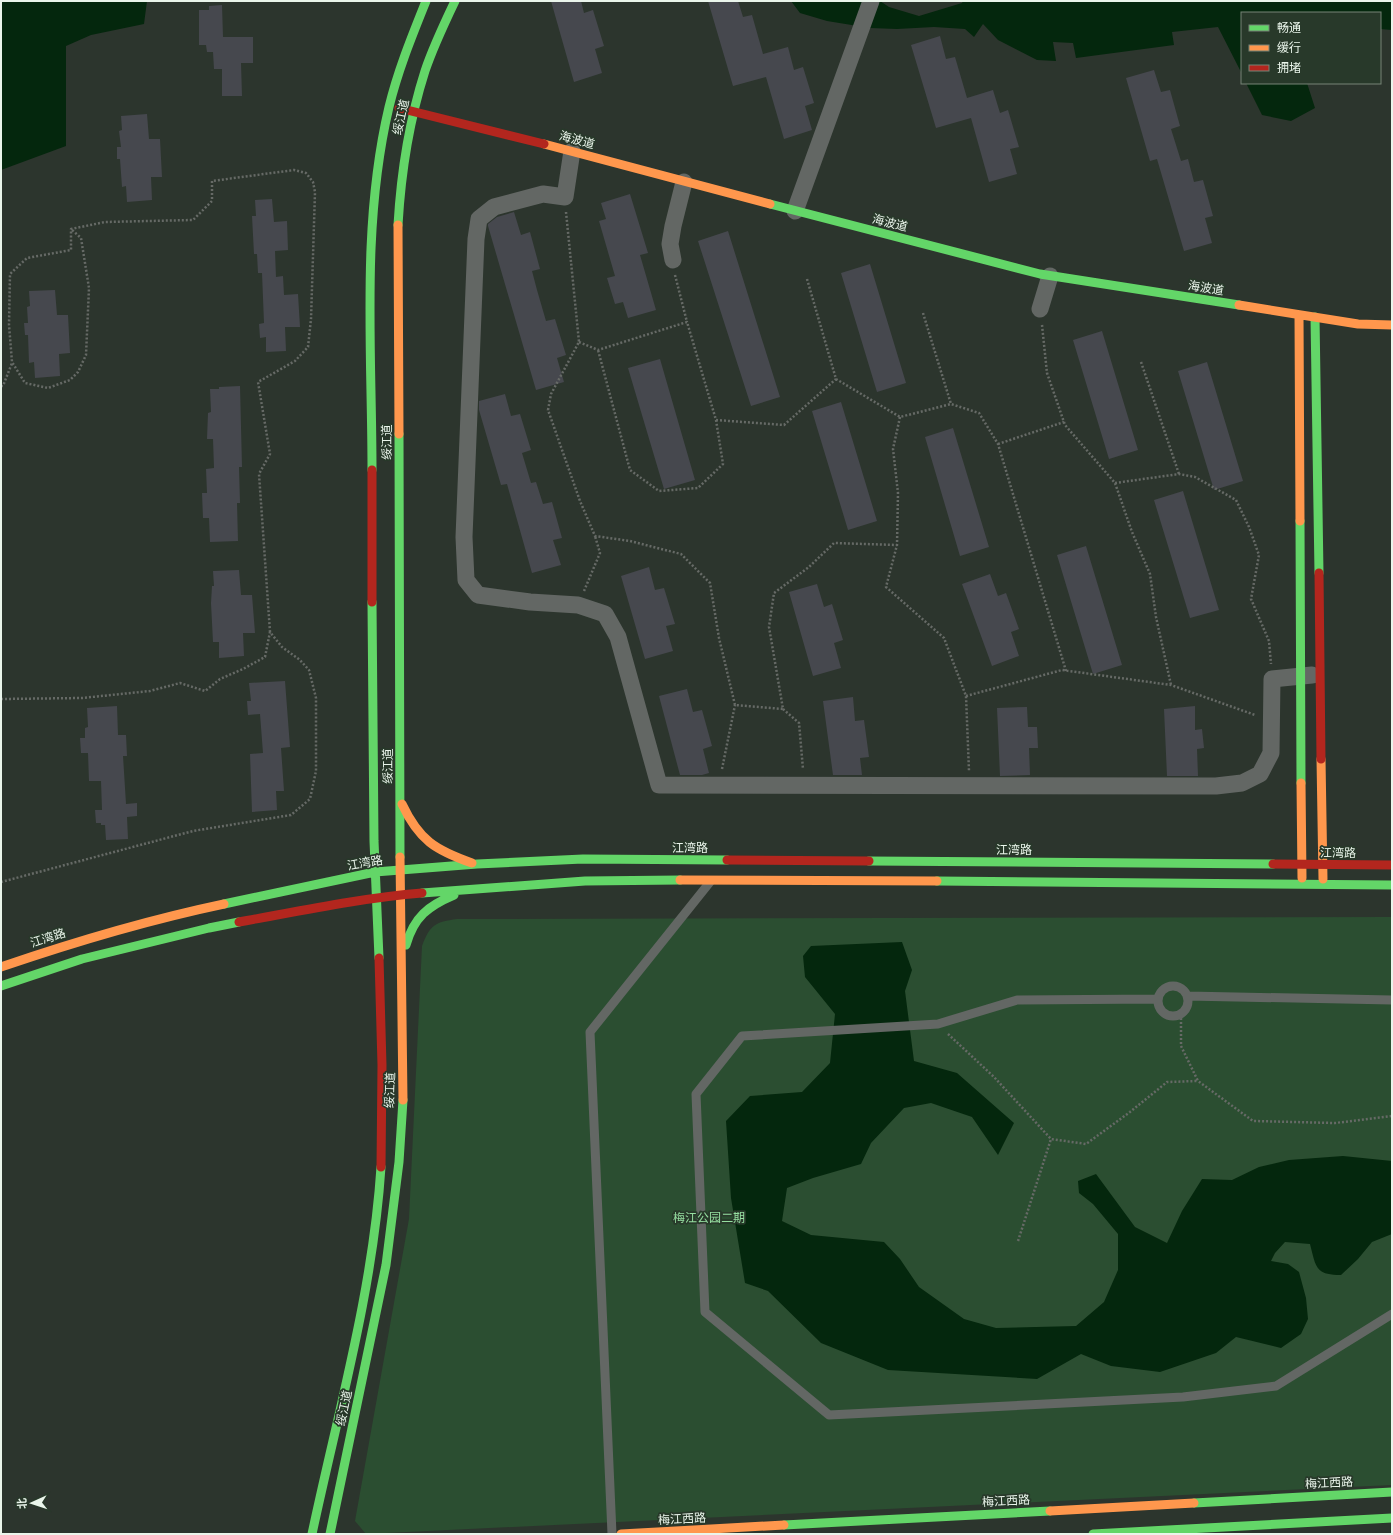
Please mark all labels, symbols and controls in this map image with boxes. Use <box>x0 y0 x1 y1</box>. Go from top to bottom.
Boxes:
legend <box>1241 12 1381 84</box>
text: 畅通 <box>1277 20 1301 36</box>
text: 缓行 <box>1277 40 1301 56</box>
text: 拥堵 <box>1277 60 1301 76</box>
street label: 绥江道 <box>389 98 413 136</box>
street label: 海波道 <box>558 128 596 152</box>
street label: 海波道 <box>871 211 909 235</box>
street label: 海波道 <box>1187 277 1225 299</box>
street label: 绥江道 <box>379 424 395 460</box>
street label: 绥江道 <box>380 748 396 784</box>
street label: 江湾路 <box>672 840 708 856</box>
street label: 江湾路 <box>996 842 1032 858</box>
street label: 江湾路 <box>1320 845 1356 861</box>
street label: 江湾路 <box>346 852 384 874</box>
street label: 江湾路 <box>28 925 68 951</box>
street label: 绥江道 <box>381 1072 399 1108</box>
park label: 梅江公园二期 <box>673 1210 745 1226</box>
street label: 绥江道 <box>332 1389 356 1427</box>
street label: 梅江西路 <box>1305 1474 1353 1492</box>
north arrow <box>12 1483 52 1523</box>
street label: 梅江西路 <box>982 1492 1030 1510</box>
text: 北 <box>15 1498 29 1509</box>
street label: 梅江西路 <box>658 1510 706 1528</box>

